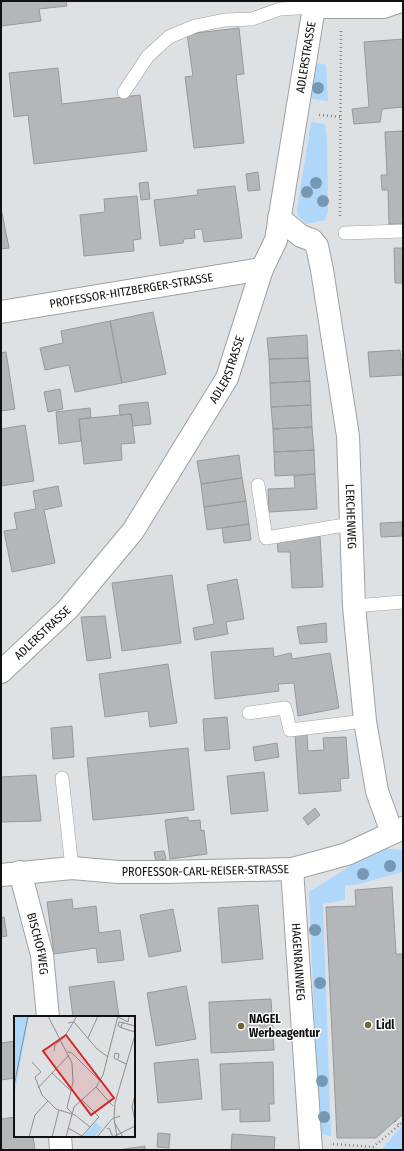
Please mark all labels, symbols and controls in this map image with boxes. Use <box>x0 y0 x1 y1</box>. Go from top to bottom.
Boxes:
street label: ADLERSTRASSE <box>293 20 319 94</box>
street label: PROFESSOR-HITZBERGER-STRASSE <box>48 270 214 311</box>
street label: ADLERSTRASSE <box>206 334 247 406</box>
street label: LERCHENWEG <box>343 484 359 549</box>
street label: ADLERSTRASSE <box>11 603 74 663</box>
street label: PROFESSOR-CARL-REISER-STRASSE <box>122 862 290 879</box>
street label: BISCHOFWEG <box>24 911 51 975</box>
street label: HAGENRAINWEG <box>289 922 308 1001</box>
place label: NAGEL Werbeagentur <box>249 1012 320 1040</box>
inset map <box>14 1016 135 1137</box>
place label: Lidl <box>376 1018 395 1032</box>
marker: Lidl <box>363 1020 373 1030</box>
marker: NAGEL Werbeagentur <box>236 1021 246 1031</box>

